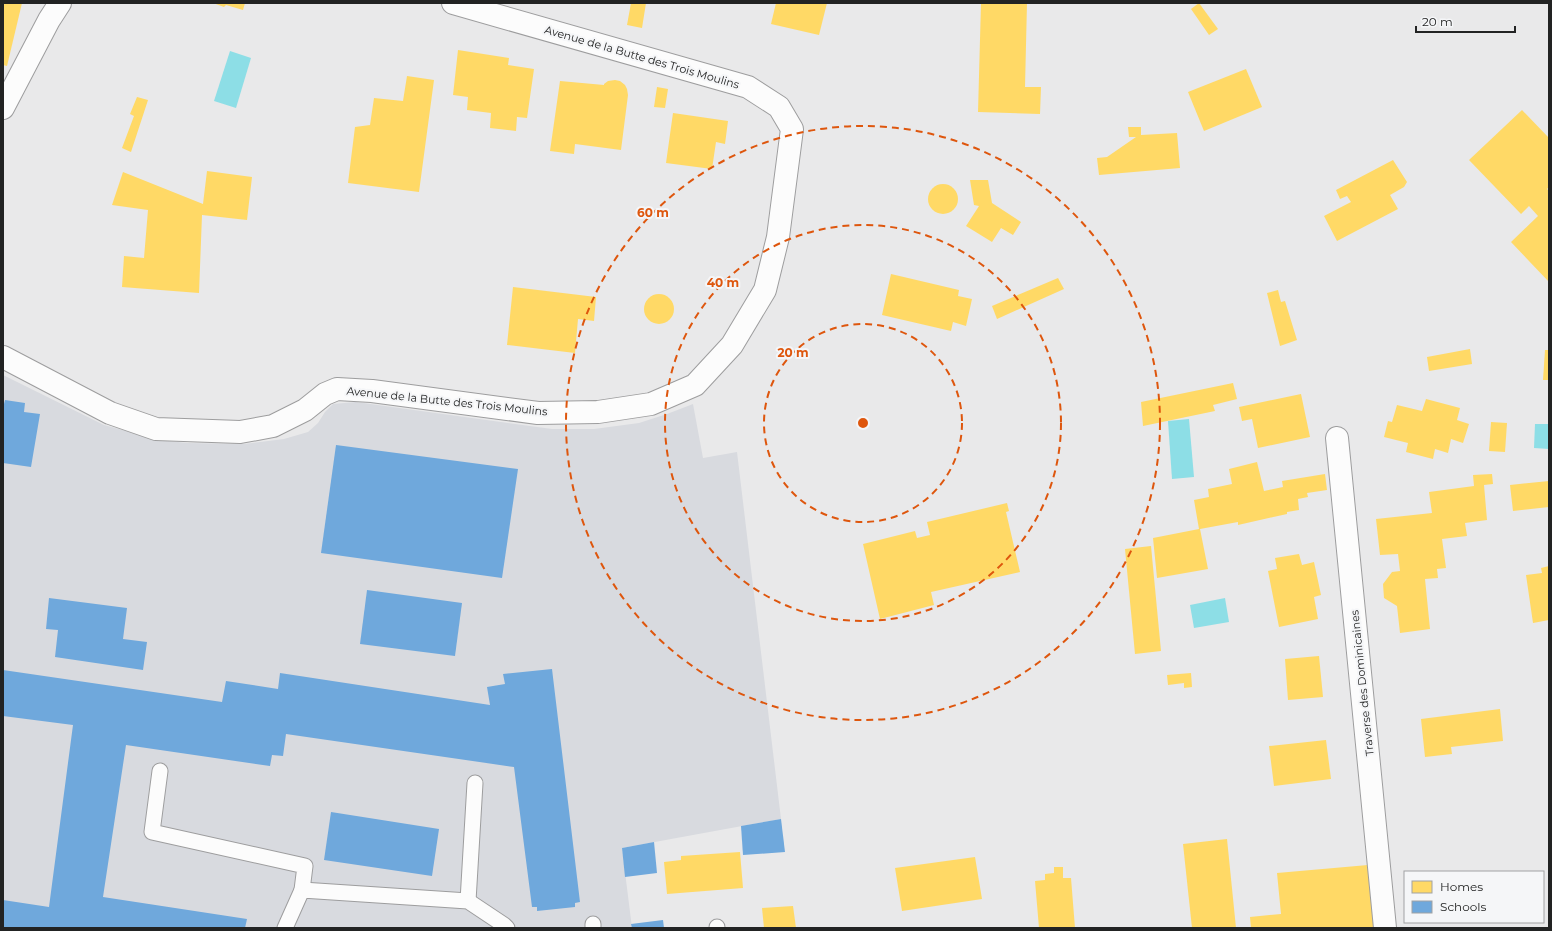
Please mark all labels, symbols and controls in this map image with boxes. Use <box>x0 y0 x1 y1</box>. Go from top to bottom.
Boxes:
scale bar <box>1416 8 1515 34</box>
text: 20 m <box>1422 14 1453 29</box>
street label: Avenue de la Butte des Trois Moulins <box>543 22 742 92</box>
text: 60 m <box>637 205 669 220</box>
text: 40 m <box>707 275 739 290</box>
text: 20 m <box>777 345 809 360</box>
street label: Avenue de la Butte des Trois Moulins <box>346 383 549 419</box>
centre of rings <box>856 416 870 430</box>
street label: Traverse des Dominicaines <box>1347 609 1377 757</box>
legend <box>1404 871 1544 923</box>
text: Homes <box>1440 879 1483 894</box>
text: Schools <box>1440 899 1486 914</box>

